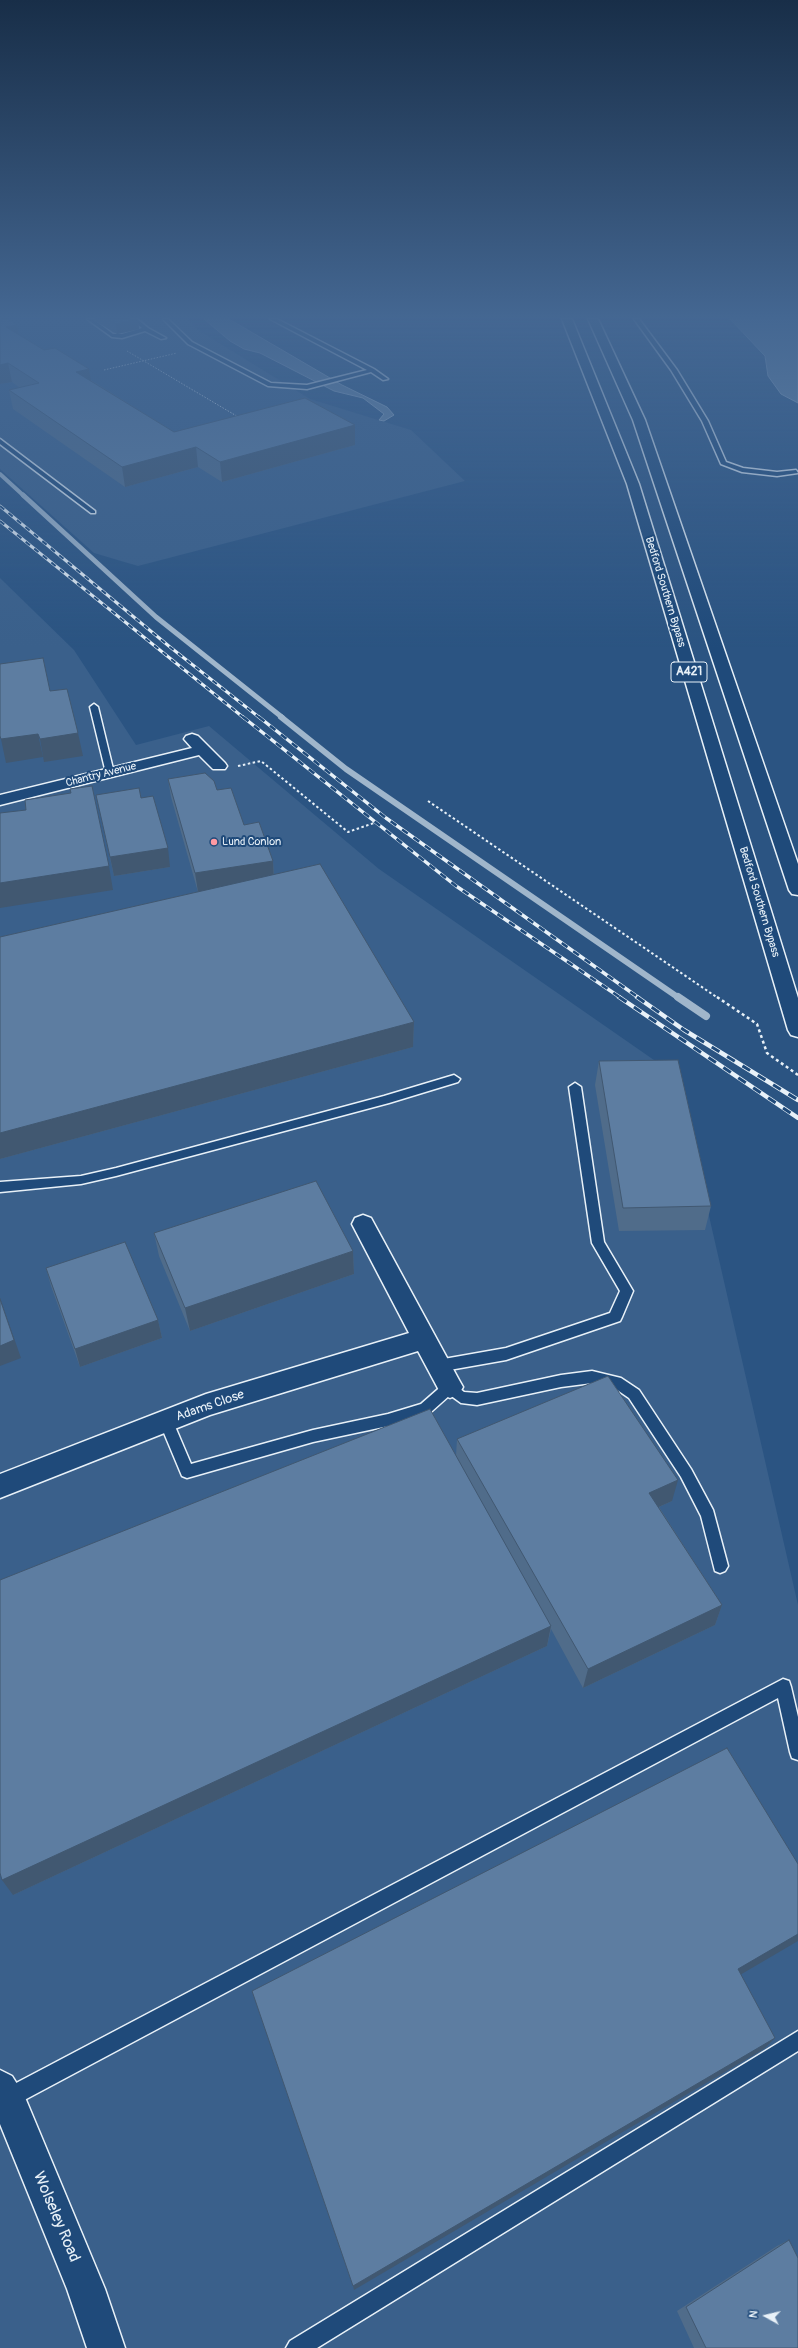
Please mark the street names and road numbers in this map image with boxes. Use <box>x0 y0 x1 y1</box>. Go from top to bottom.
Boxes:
street label: Bedford Southern Bypass <box>642 535 688 649</box>
road number: A421 <box>671 662 707 682</box>
street label: Chantry Avenue <box>64 760 138 790</box>
street label: Bedford Southern Bypass <box>736 845 782 959</box>
street label: Adams Close <box>174 1387 246 1425</box>
street label: Wolseley Road <box>28 2169 84 2265</box>

